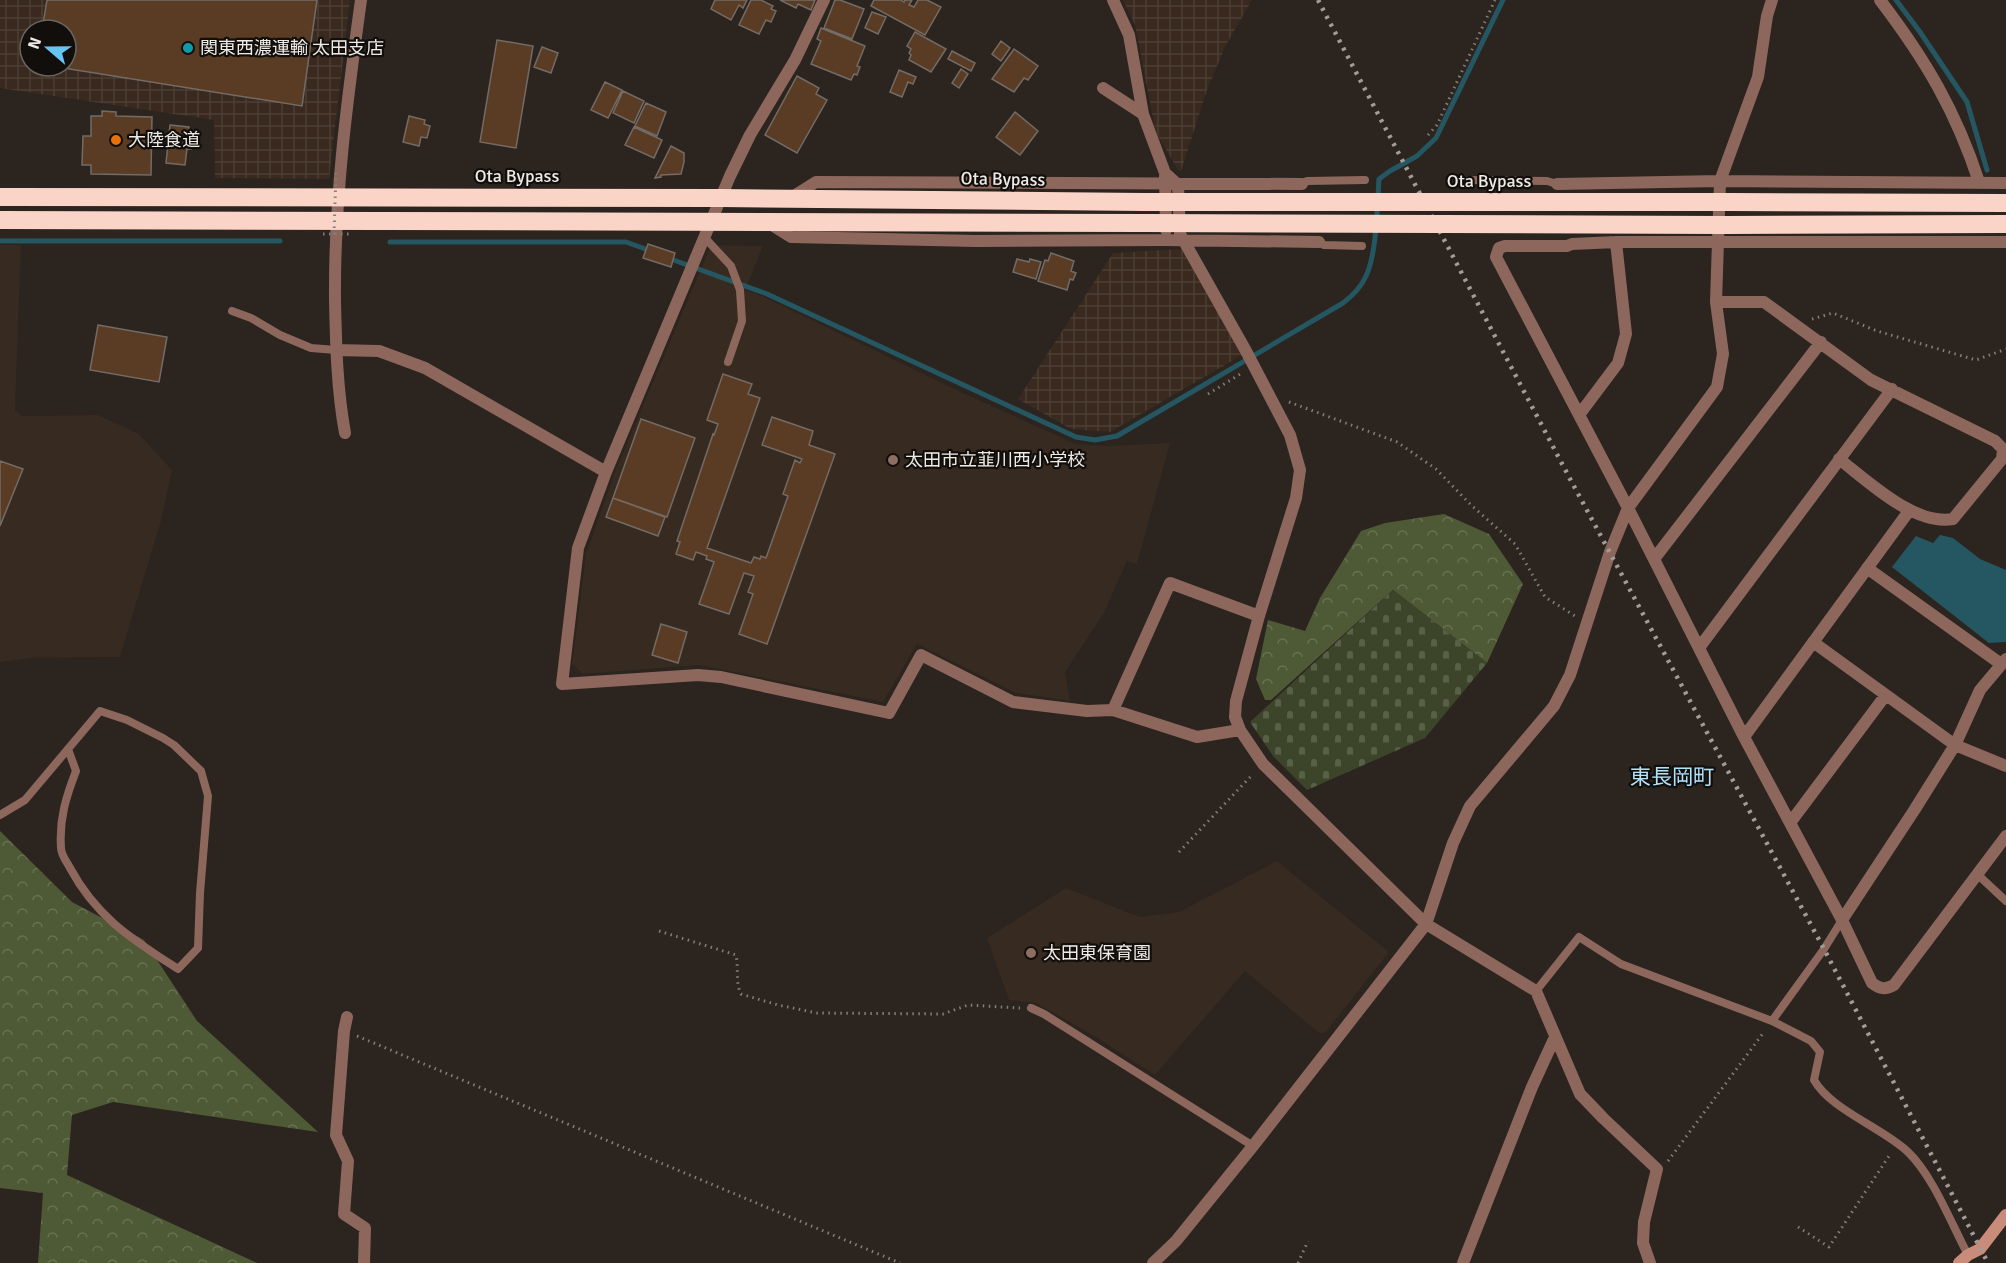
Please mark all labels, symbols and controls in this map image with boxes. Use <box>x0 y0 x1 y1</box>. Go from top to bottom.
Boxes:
north arrow <box>18 18 78 78</box>
text: N <box>24 35 46 52</box>
place label: 関東西濃運輸 太田支店 <box>200 37 384 59</box>
marker: 関東西濃運輸 太田支店 <box>181 41 195 55</box>
place label: 大陸食道 <box>128 129 200 151</box>
marker: 大陸食道 <box>109 133 123 147</box>
street label: Ota Bypass <box>475 165 559 187</box>
street label: Ota Bypass <box>960 167 1046 191</box>
street label: Ota Bypass <box>1447 170 1531 192</box>
place label: 太田市立韮川西小学校 <box>905 449 1085 471</box>
marker: 太田市立韮川西小学校 <box>886 453 900 467</box>
district label: 東長岡町 <box>1630 764 1714 790</box>
place label: 太田東保育園 <box>1043 942 1151 964</box>
marker: 太田東保育園 <box>1024 946 1038 960</box>

